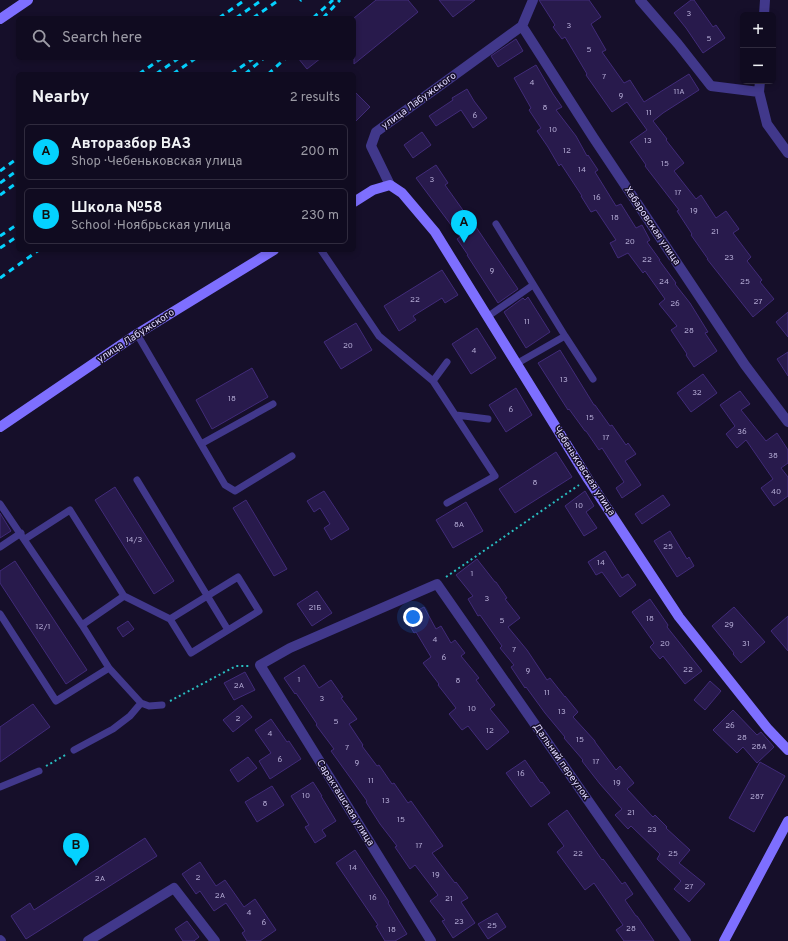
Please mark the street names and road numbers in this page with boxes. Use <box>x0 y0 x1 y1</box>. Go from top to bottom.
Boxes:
street label: улица Лабужского <box>379 69 459 133</box>
street label: Хабаровская улица <box>621 184 683 268</box>
street label: улица Лабужского <box>95 306 177 366</box>
street label: Чебеньковская улица <box>550 424 618 518</box>
street label: Дальний переулок <box>530 721 592 803</box>
street label: Саракташская улица <box>313 757 377 849</box>

